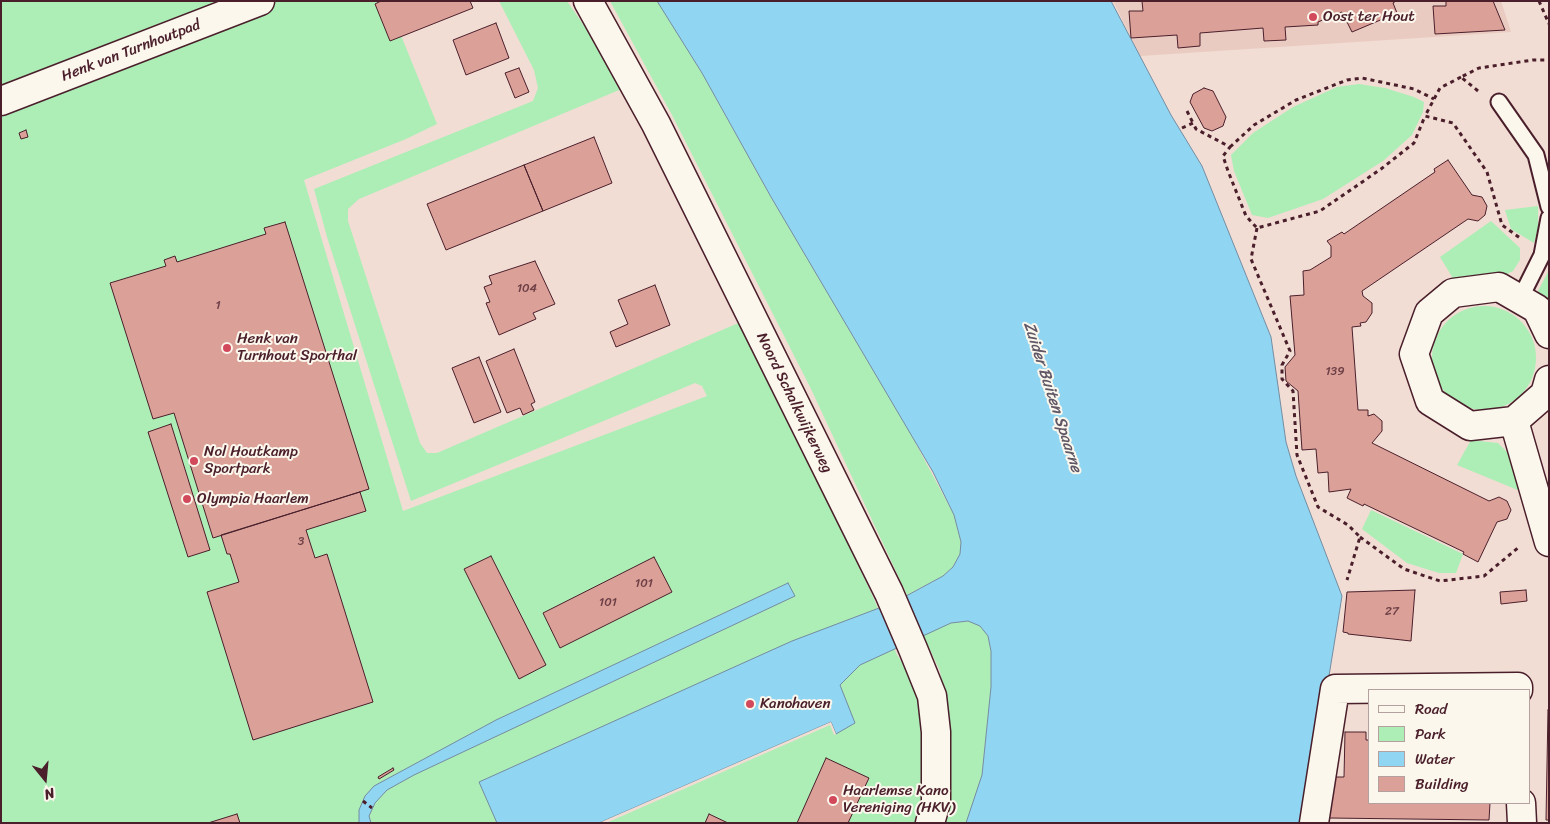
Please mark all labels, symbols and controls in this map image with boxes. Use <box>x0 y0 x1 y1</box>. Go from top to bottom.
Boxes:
place label: Oost ter Hout <box>1323 8 1415 26</box>
marker: Oost ter Hout <box>1307 11 1319 23</box>
street label: Henk van Turnhoutpad <box>59 16 203 86</box>
house number: 104 <box>517 282 537 296</box>
house number: 1 <box>215 299 221 313</box>
water label: Zuider Buiten Spaarne <box>1019 320 1085 474</box>
place label: Henk van Turnhout Sporthal <box>237 330 357 365</box>
street label: Noord Schalkwijkerweg <box>752 330 836 476</box>
marker: Henk van Turnhout Sporthal <box>221 342 233 354</box>
house number: 139 <box>1325 365 1345 379</box>
place label: Nol Houtkamp Sportpark <box>204 443 298 478</box>
marker: Nol Houtkamp Sportpark <box>188 455 200 467</box>
place label: Olympia Haarlem <box>197 490 309 508</box>
marker: Olympia Haarlem <box>181 493 193 505</box>
house number: 3 <box>298 535 304 549</box>
house number: 101 <box>635 577 653 591</box>
house number: 101 <box>599 596 617 610</box>
house number: 27 <box>1385 605 1399 619</box>
legend <box>1368 689 1530 804</box>
place label: Kanohaven <box>760 695 831 713</box>
text: Road <box>1415 696 1447 722</box>
marker: Kanohaven <box>744 698 756 710</box>
text: Park <box>1415 721 1446 747</box>
text: Water <box>1415 746 1455 772</box>
north arrow <box>20 754 70 804</box>
text: Building <box>1415 771 1469 797</box>
text: N <box>41 780 58 807</box>
place label: Haarlemse Kano Vereniging (HKV) <box>843 782 955 817</box>
marker: Haarlemse Kano Vereniging (HKV) <box>827 794 839 806</box>

